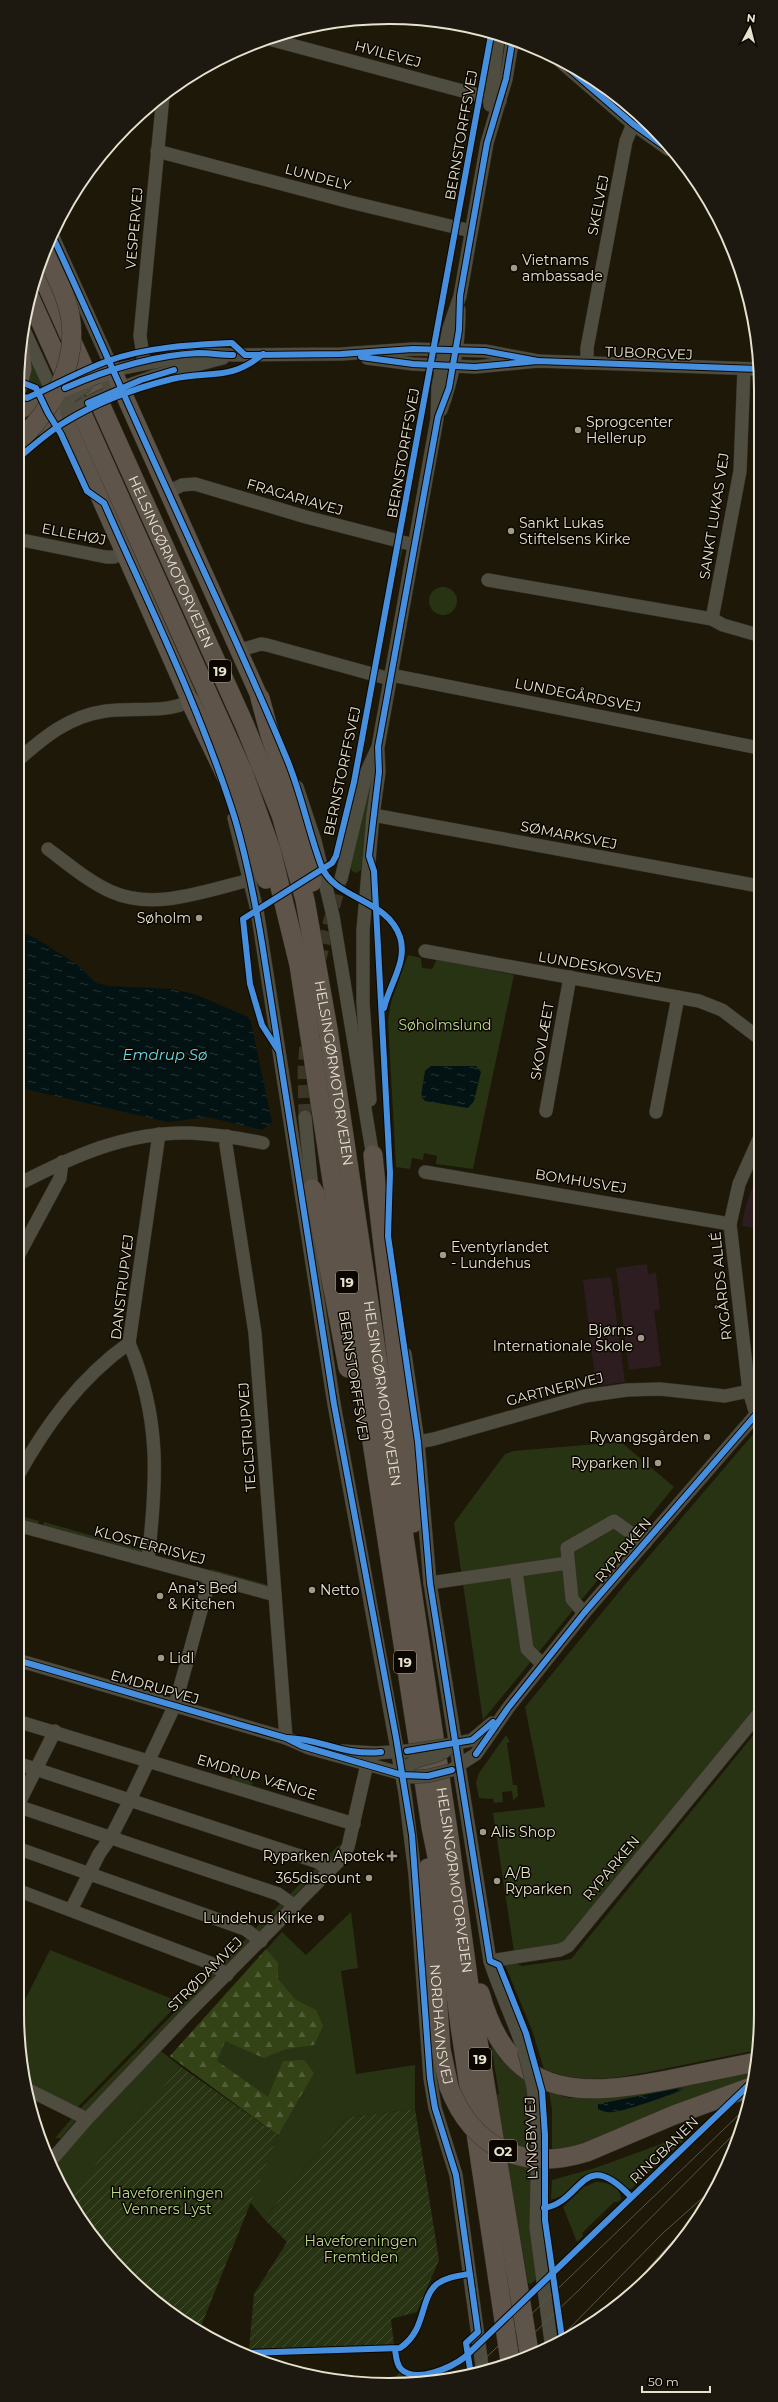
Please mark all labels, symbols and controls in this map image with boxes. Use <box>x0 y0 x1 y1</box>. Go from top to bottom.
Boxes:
north arrow <box>730 8 770 48</box>
text: N <box>746 11 756 26</box>
street label: HVILEVEJ <box>353 36 423 72</box>
street label: BERNSTORFFSVEJ <box>441 68 481 202</box>
street label: LUNDELY <box>283 160 353 194</box>
street label: SKELVEJ <box>583 173 613 237</box>
street label: VESPERVEJ <box>121 186 147 270</box>
place label: Vietnams ambassade <box>522 251 603 285</box>
marker: Vietnams ambassade <box>509 263 519 273</box>
street label: TUBORGVEJ <box>605 342 693 364</box>
street label: BERNSTORFFSVEJ <box>383 386 423 520</box>
place label: Sprogcenter Hellerup <box>586 413 673 447</box>
marker: Sprogcenter Hellerup <box>573 425 583 435</box>
street label: SANKT LUKAS VEJ <box>695 451 733 581</box>
street label: HELSINGØRMOTORVEJEN <box>124 473 218 651</box>
street label: FRAGARIAVEJ <box>245 475 345 519</box>
place label: Sankt Lukas Stiftelsens Kirke <box>519 514 630 548</box>
street label: ELLEHØJ <box>40 519 108 549</box>
marker: Sankt Lukas Stiftelsens Kirke <box>506 526 516 536</box>
road number: 19 <box>209 660 231 682</box>
street label: LUNDEGÅRDSVEJ <box>513 673 643 716</box>
street label: BERNSTORFFSVEJ <box>319 705 365 837</box>
street label: SØMARKSVEJ <box>519 817 619 853</box>
place label: Søholm <box>137 909 191 927</box>
marker: Søholm <box>194 913 204 923</box>
street label: LUNDESKOVSVEJ <box>537 947 663 987</box>
street label: HELSINGØRMOTORVEJEN <box>310 979 357 1167</box>
street label: SKOVLÆET <box>526 1000 558 1082</box>
park label: Søholmslund <box>398 1016 492 1034</box>
water label: Emdrup Sø <box>123 1045 207 1064</box>
street label: BOMHUSVEJ <box>534 1165 628 1197</box>
street label: RYGÅRDS ALLÉ <box>705 1231 736 1341</box>
street label: DANSTRUPVEJ <box>107 1233 137 1341</box>
place label: Eventyrlandet - Lundehus <box>451 1238 549 1272</box>
marker: Eventyrlandet - Lundehus <box>438 1250 448 1260</box>
road number: 19 <box>336 1271 358 1293</box>
street label: HELSINGØRMOTORVEJEN <box>360 1299 405 1487</box>
street label: BERNSTORFFSVEJ <box>335 1309 373 1443</box>
place label: Bjørns Internationale Skole <box>493 1321 633 1355</box>
marker: Bjørns Internationale Skole <box>636 1333 646 1343</box>
street label: GARTNERIVEJ <box>504 1368 606 1410</box>
street label: TEGLSTRUPVEJ <box>234 1382 260 1492</box>
place label: Ryvangsgården <box>589 1428 699 1446</box>
marker: Ryvangsgården <box>702 1432 712 1442</box>
place label: Ryparken II <box>571 1454 650 1472</box>
marker: Ryparken II <box>653 1458 663 1468</box>
street label: RYPARKEN <box>591 1514 655 1586</box>
street label: KLOSTERRISVEJ <box>92 1521 208 1569</box>
place label: Ana's Bed & Kitchen <box>168 1579 238 1613</box>
place label: Netto <box>320 1581 360 1599</box>
marker: Netto <box>307 1585 317 1595</box>
marker: Ana's Bed & Kitchen <box>155 1591 165 1601</box>
place label: Lidl <box>169 1649 194 1667</box>
road number: 19 <box>394 1651 416 1673</box>
marker: Lidl <box>156 1653 166 1663</box>
street label: EMDRUPVEJ <box>109 1666 201 1708</box>
street label: EMDRUP VÆNGE <box>195 1750 319 1804</box>
street label: HELSINGØRMOTORVEJEN <box>433 1786 476 1974</box>
place label: Alis Shop <box>491 1823 555 1841</box>
marker: Alis Shop <box>478 1827 488 1837</box>
street label: RYPARKEN <box>579 1832 643 1904</box>
place label: Ryparken Apotek <box>263 1847 385 1865</box>
marker: Ryparken Apotek <box>387 1851 397 1861</box>
place label: A/B Ryparken <box>505 1864 572 1898</box>
place label: 365discount <box>275 1869 361 1887</box>
marker: 365discount <box>364 1873 374 1883</box>
marker: A/B Ryparken <box>492 1876 502 1886</box>
place label: Lundehus Kirke <box>203 1909 313 1927</box>
marker: Lundehus Kirke <box>316 1913 326 1923</box>
street label: STRØDAMVEJ <box>164 1933 246 2015</box>
street label: NORDHAVNSVEJ <box>426 1963 457 2086</box>
road number: 19 <box>469 2048 491 2070</box>
street label: LYNGBYVEJ <box>521 2096 541 2180</box>
street label: RINGBANEN <box>626 2113 702 2187</box>
road number: O2 <box>489 2140 517 2162</box>
park label: Haveforeningen Venners Lyst <box>111 2184 223 2218</box>
park label: Haveforeningen Fremtiden <box>305 2232 417 2266</box>
scale bar <box>642 2368 710 2394</box>
text: 50 m <box>648 2374 679 2389</box>

